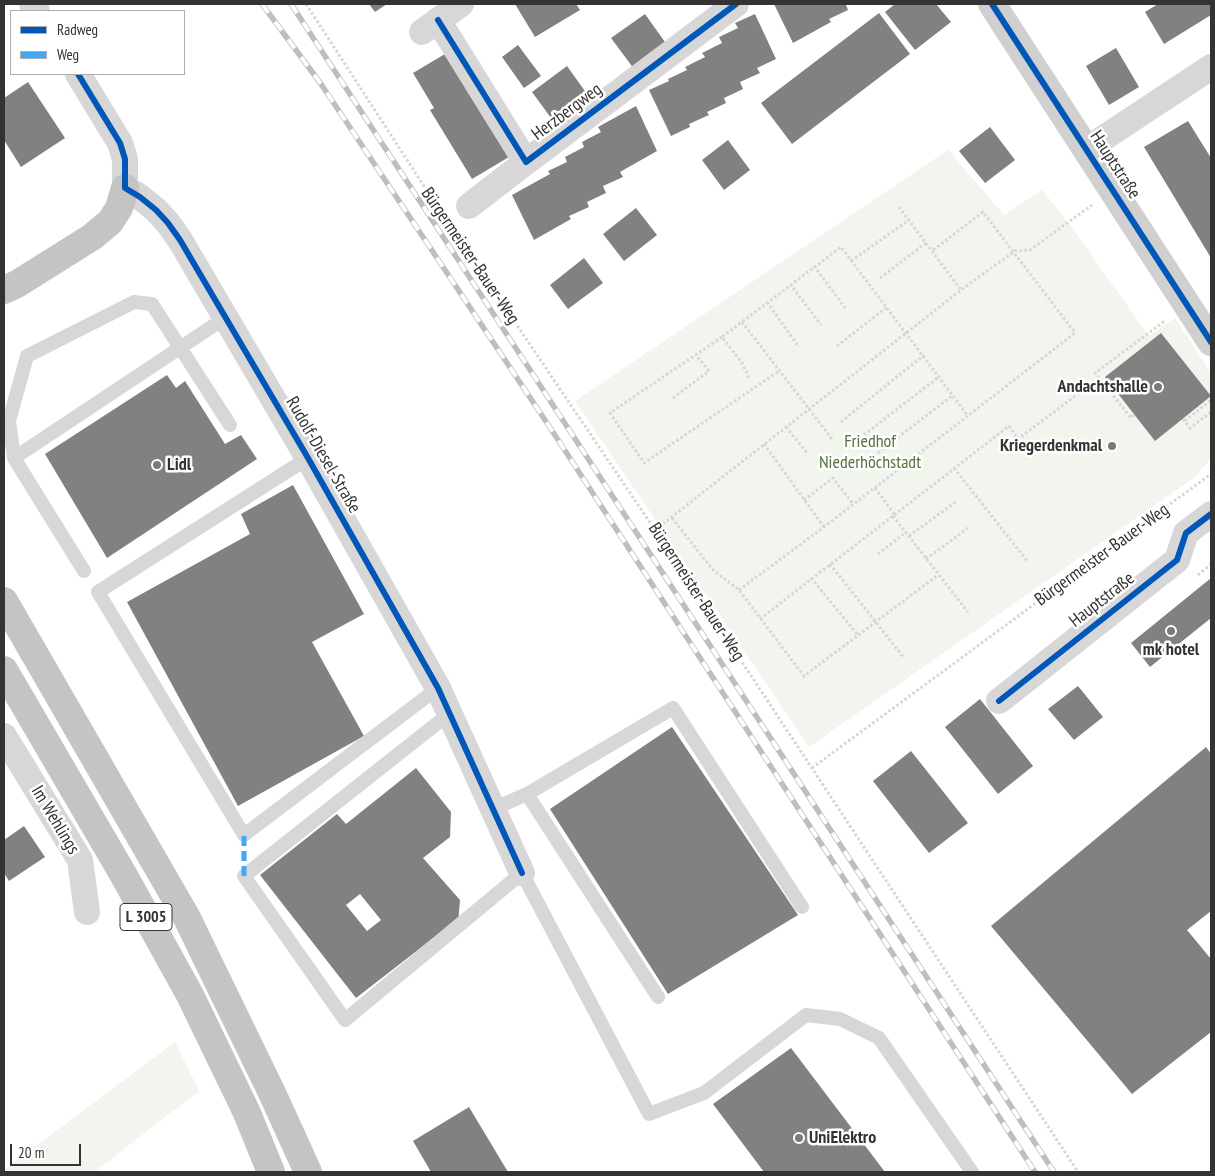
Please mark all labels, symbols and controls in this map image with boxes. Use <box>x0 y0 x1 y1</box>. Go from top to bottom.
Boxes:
legend <box>10 10 185 75</box>
text: Radweg <box>57 20 98 39</box>
text: Weg <box>57 45 79 64</box>
street label: Herzbergweg <box>528 79 606 145</box>
street label: Hauptstraße <box>1085 127 1145 203</box>
street label: Bürgermeister-Bauer-Weg <box>416 183 524 329</box>
place label: Andachtshalle <box>1058 376 1148 398</box>
marker: Andachtshalle <box>1152 381 1164 393</box>
street label: Rudolf-Diesel-Straße <box>281 393 365 517</box>
park label: Friedhof Niederhöchstadt <box>819 431 921 474</box>
place label: Kriegerdenkmal <box>1000 435 1102 457</box>
marker: Kriegerdenkmal <box>1106 440 1118 452</box>
place label: Lidl <box>167 454 191 476</box>
marker: Lidl <box>151 459 163 471</box>
street label: Bürgermeister-Bauer-Weg <box>1031 499 1173 611</box>
street label: Bürgermeister-Bauer-Weg <box>643 519 749 665</box>
street label: Hauptstraße <box>1065 568 1139 632</box>
marker: mk hotel <box>1165 625 1177 637</box>
place label: mk hotel <box>1143 639 1199 661</box>
street label: Im Wehlings <box>26 782 84 858</box>
road number: L 3005 <box>120 904 172 930</box>
place label: UniElektro <box>809 1127 876 1149</box>
marker: UniElektro <box>793 1132 805 1144</box>
scale bar <box>12 1134 84 1166</box>
text: 20 m <box>18 1143 44 1162</box>

